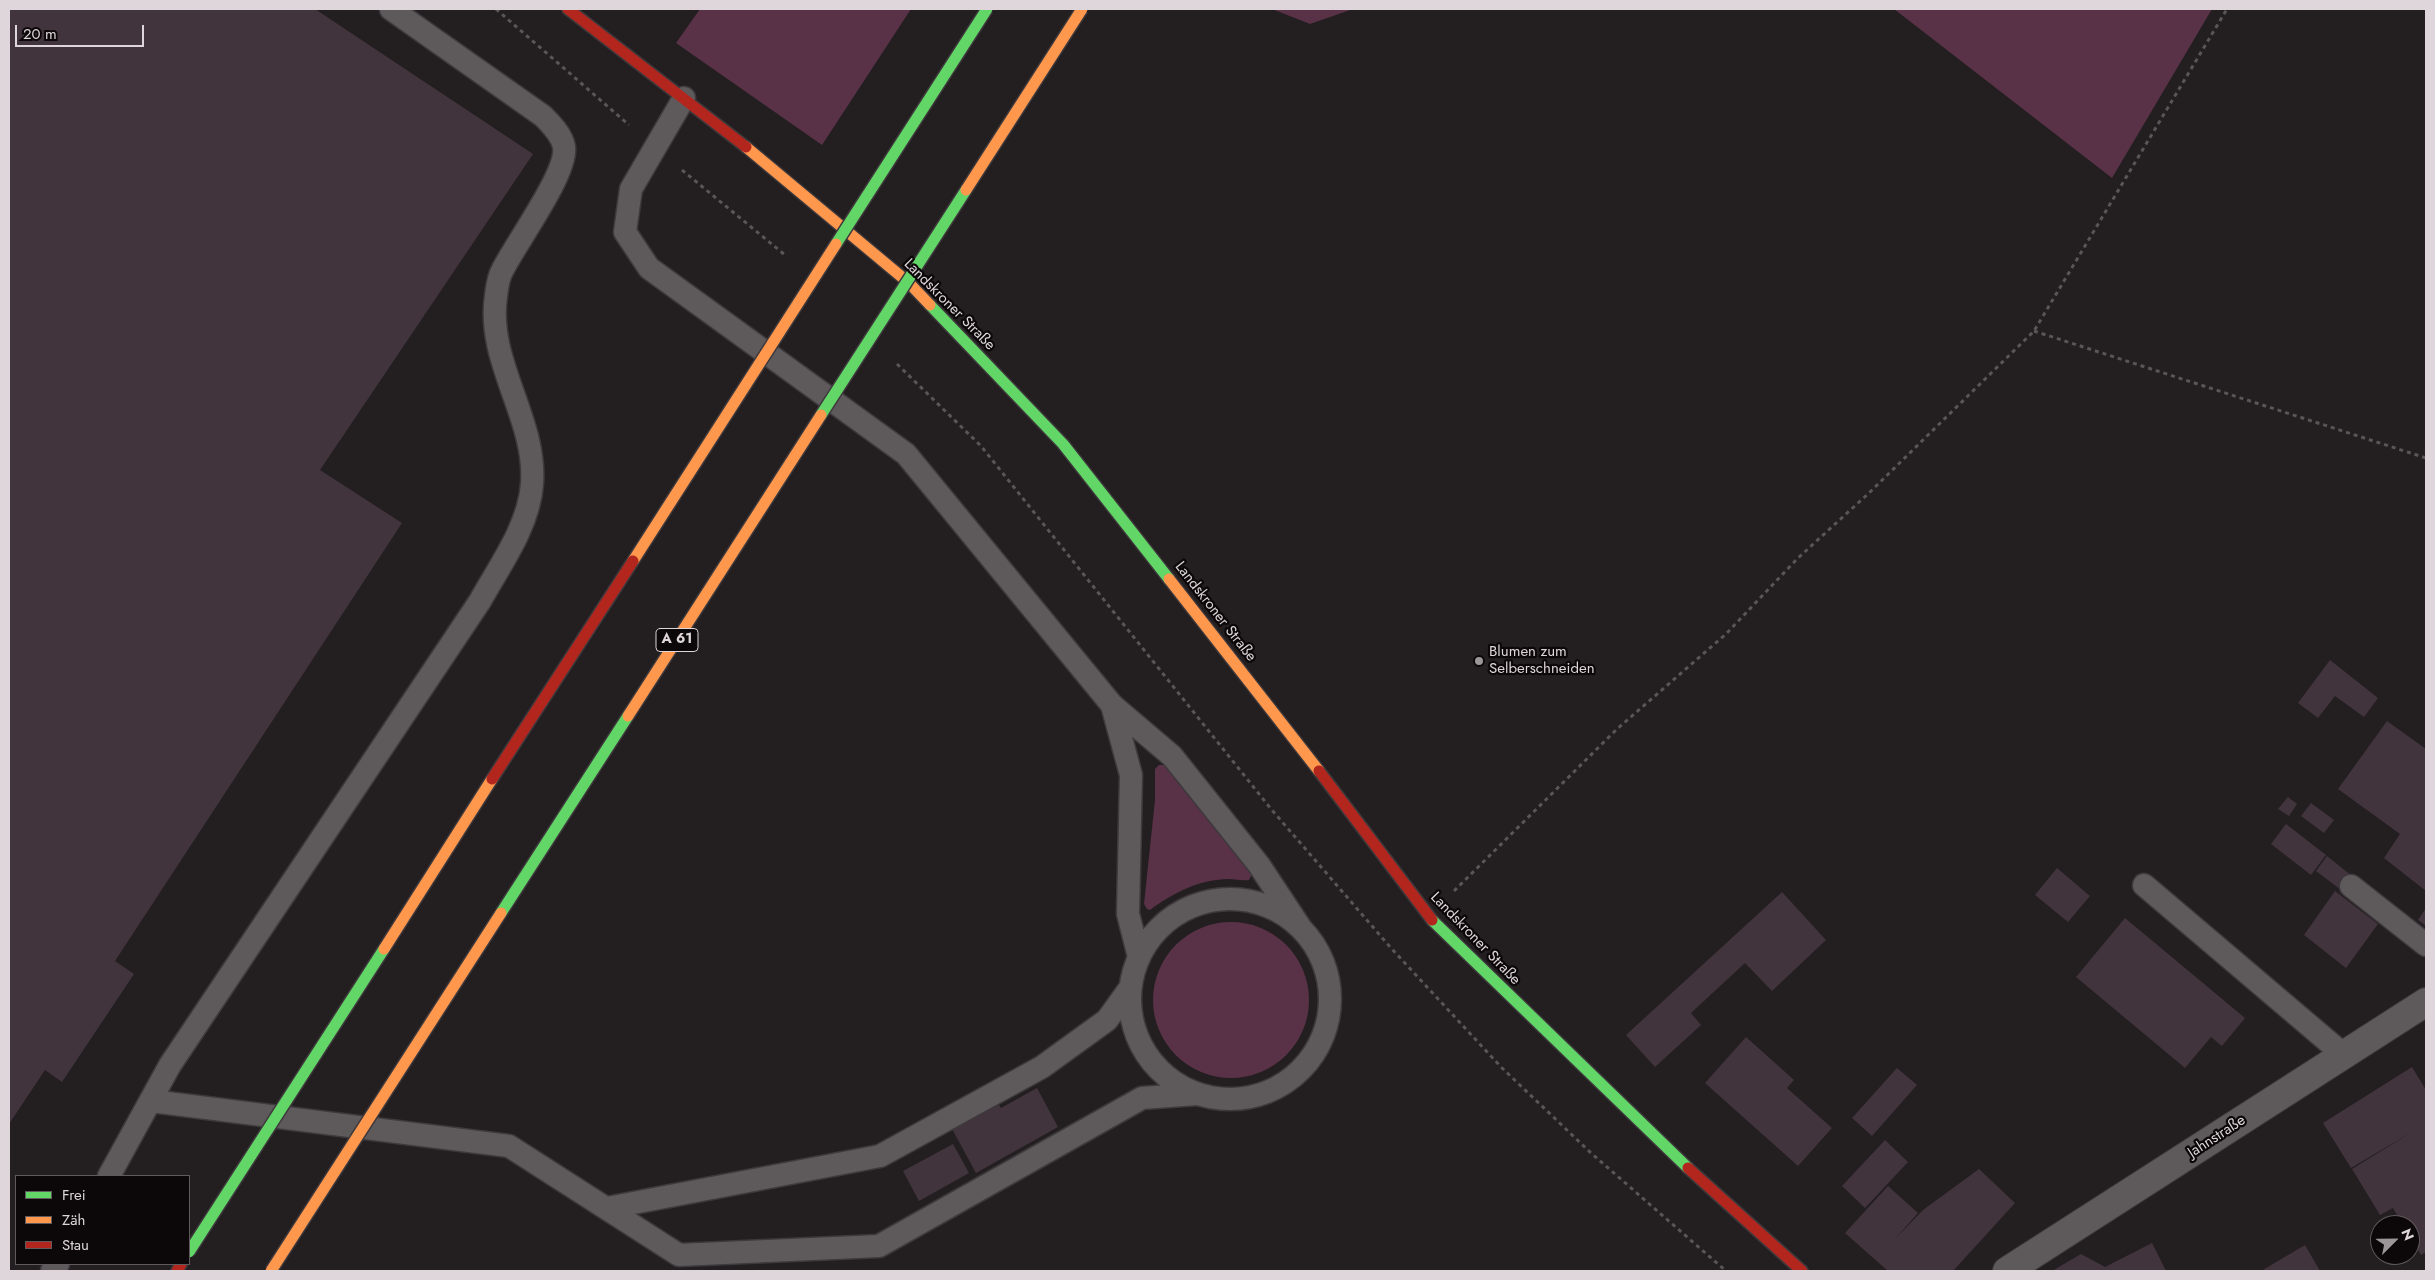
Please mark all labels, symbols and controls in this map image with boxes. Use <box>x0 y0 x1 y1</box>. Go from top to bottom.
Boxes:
scale bar <box>18 15 146 47</box>
text: 20 m <box>23 23 57 45</box>
street label: Landskroner Straße <box>900 256 998 354</box>
street label: Landskroner Straße <box>1170 558 1260 666</box>
road number: A 61 <box>656 628 698 652</box>
place label: Blumen zum Selberschneiden <box>1489 643 1595 678</box>
marker: Blumen zum Selberschneiden <box>1473 655 1485 667</box>
street label: Landskroner Straße <box>1426 889 1524 989</box>
street label: Jahnstraße <box>2185 1112 2249 1162</box>
legend <box>15 1175 190 1265</box>
text: Frei <box>62 1184 86 1206</box>
text: Zäh <box>62 1209 85 1231</box>
north arrow <box>2370 1215 2420 1265</box>
text: N <box>2397 1226 2419 1244</box>
text: Stau <box>62 1234 89 1256</box>

